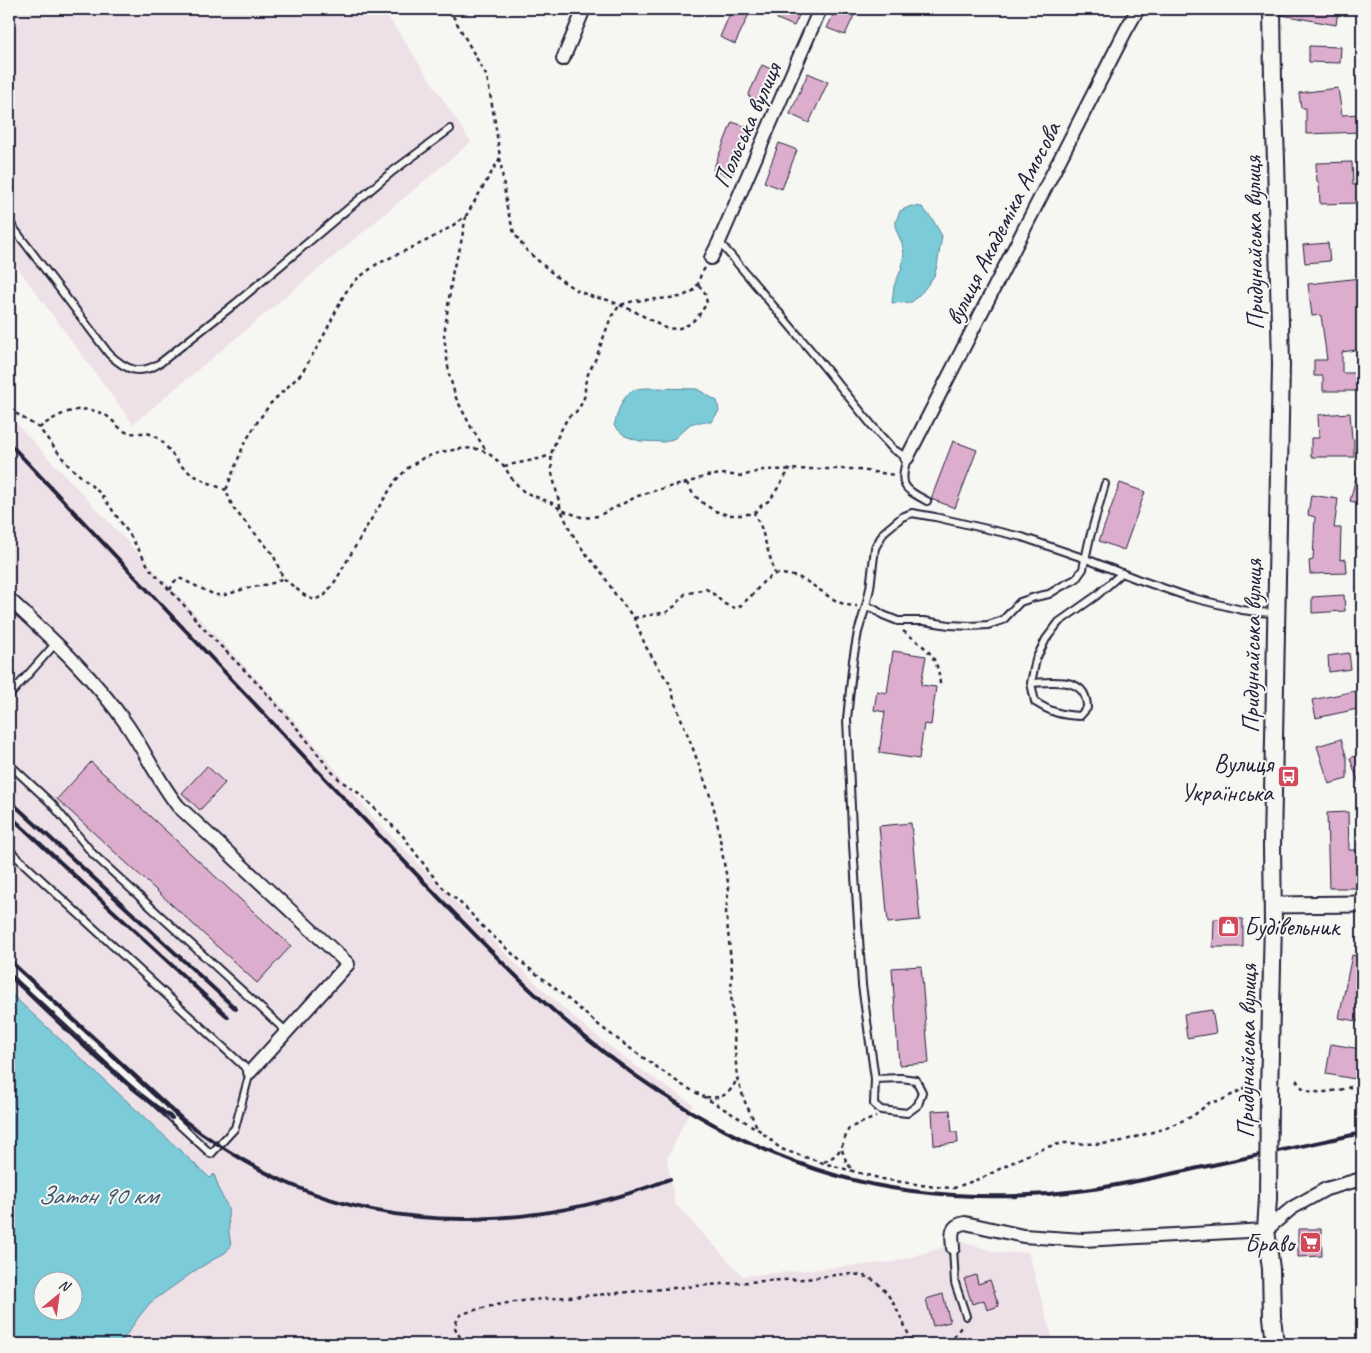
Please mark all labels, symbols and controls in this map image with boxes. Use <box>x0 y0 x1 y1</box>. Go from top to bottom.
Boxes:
street label: Польська вулиця <box>705 56 790 193</box>
street label: вулиця Академіка Амосова <box>938 115 1069 331</box>
street label: Придунайська вулиця <box>1236 155 1272 330</box>
street label: Придунайська вулиця <box>1234 558 1270 733</box>
place label: Вулиця Українська <box>1181 748 1275 809</box>
bus stop icon: Вулиця Українська <box>1277 765 1301 789</box>
place label: Будівельник <box>1244 911 1341 943</box>
shop icon: Будівельник <box>1216 914 1240 938</box>
street label: Придунайська вулиця <box>1229 963 1265 1138</box>
water label: Затон 90 км <box>37 1179 160 1212</box>
place label: Браво <box>1245 1228 1297 1260</box>
supermarket icon: Браво <box>1298 1231 1322 1255</box>
north arrow <box>32 1270 82 1320</box>
text: N <box>56 1276 74 1296</box>

